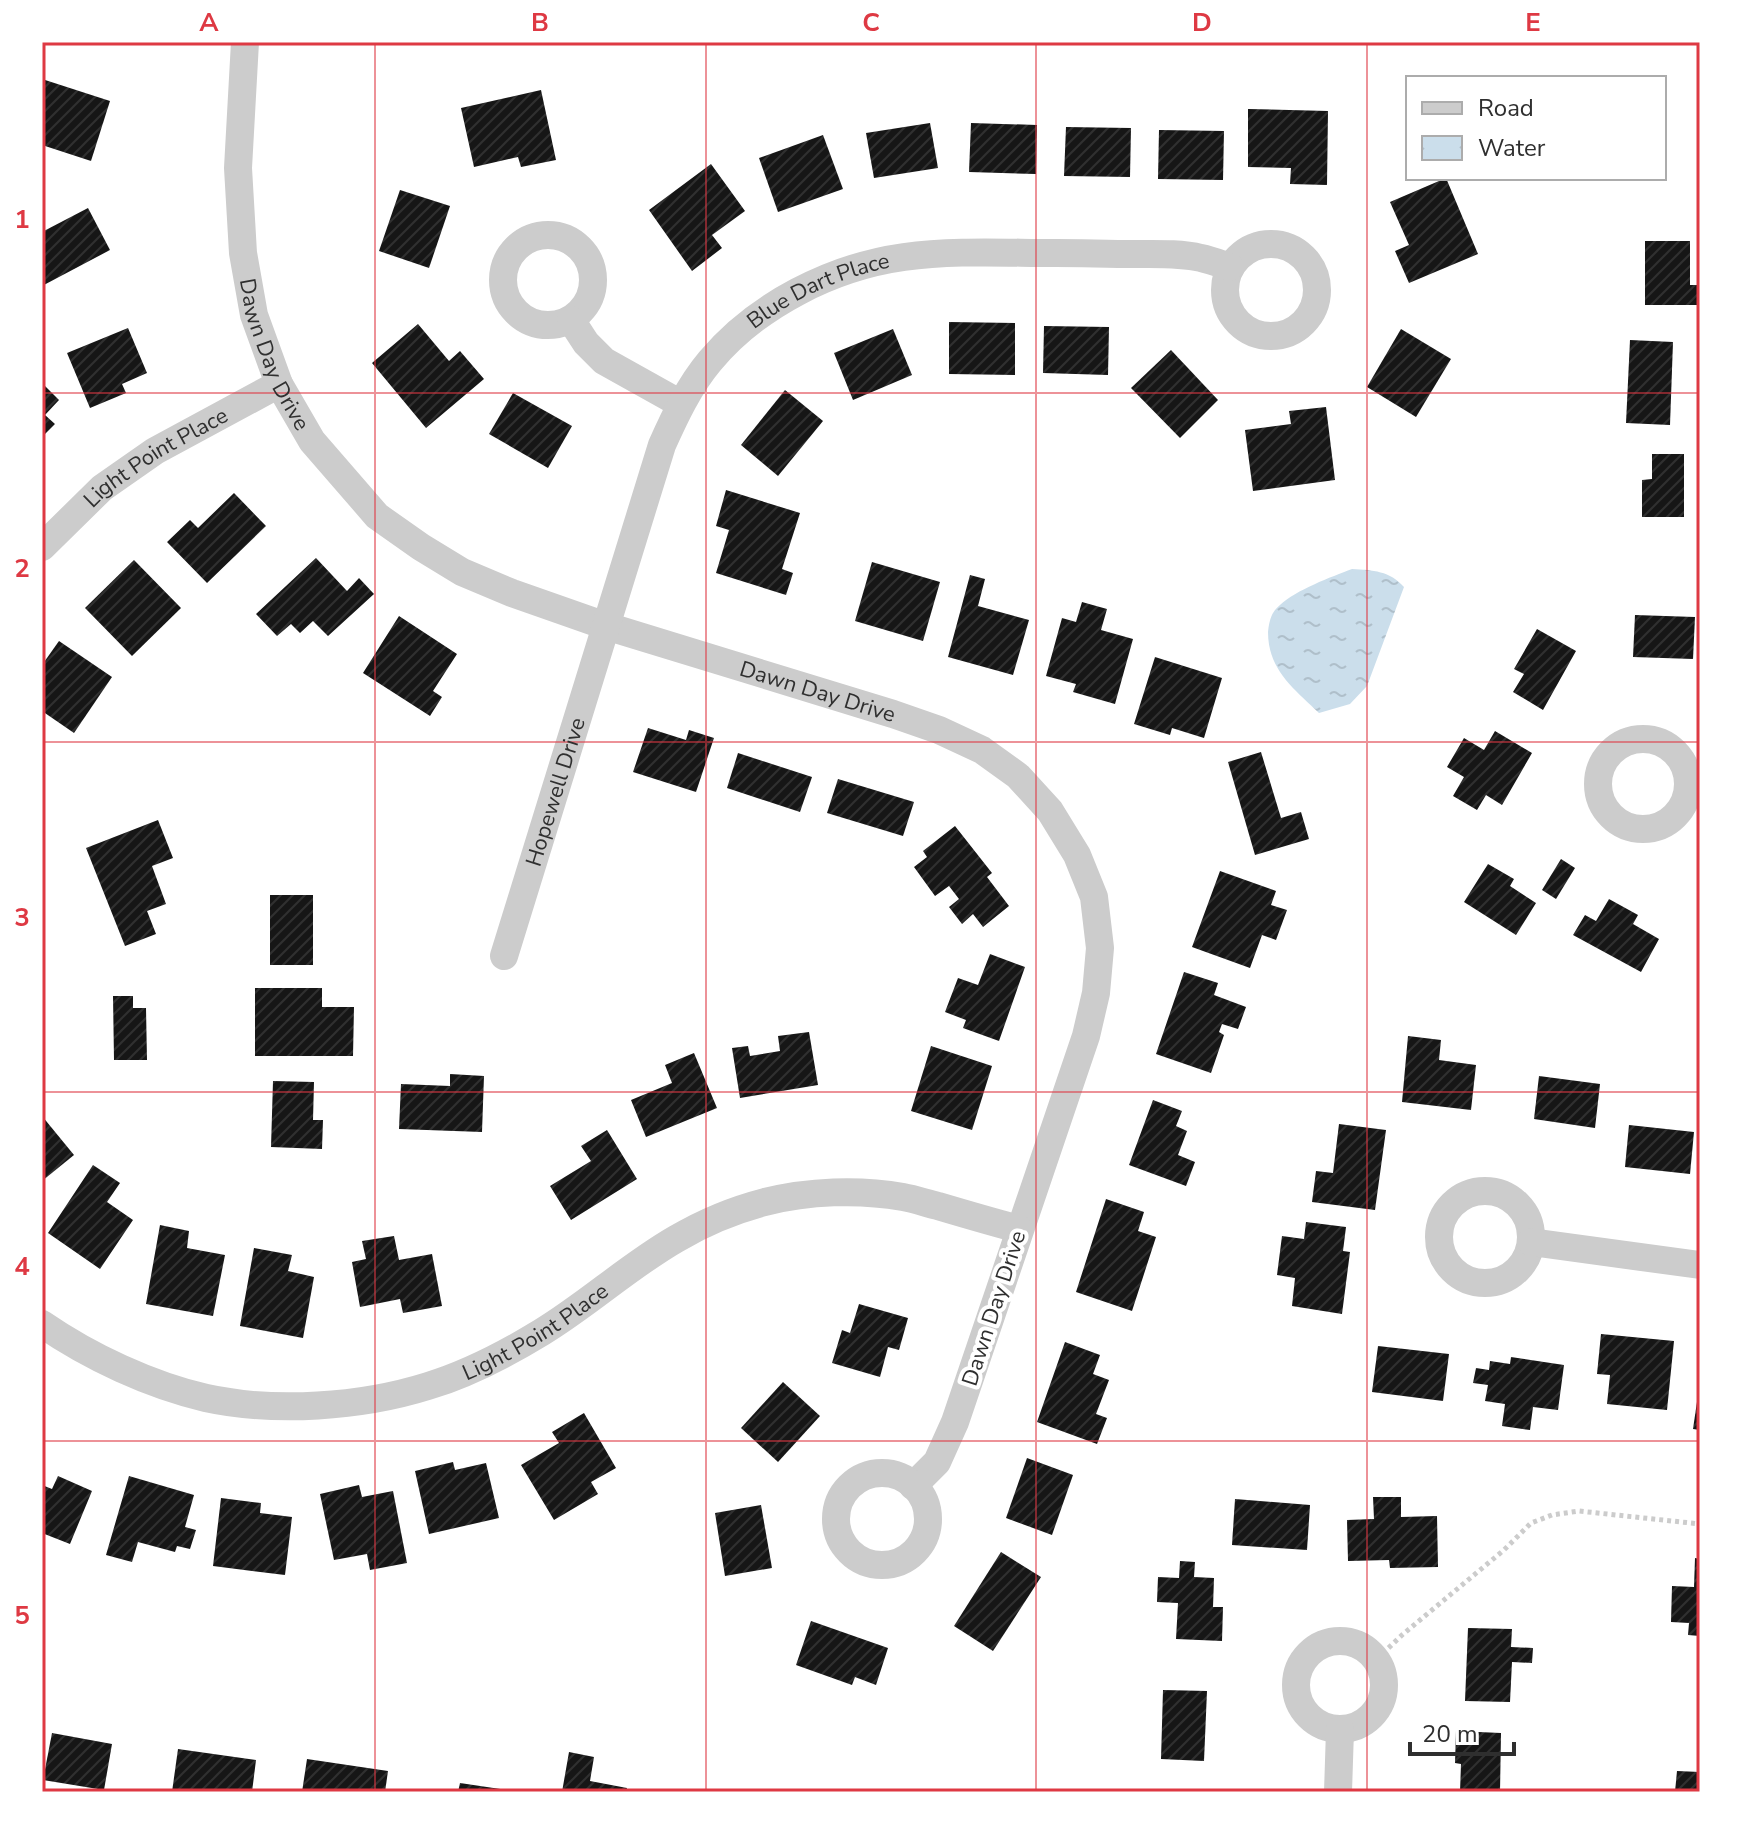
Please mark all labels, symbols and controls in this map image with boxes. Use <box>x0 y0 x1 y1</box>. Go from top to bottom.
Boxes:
text: A <box>199 5 219 40</box>
text: B <box>531 5 549 40</box>
text: C <box>862 5 880 40</box>
text: D <box>1192 5 1212 40</box>
text: E <box>1525 5 1541 40</box>
legend <box>1406 76 1666 180</box>
text: Road <box>1478 92 1534 124</box>
text: Water <box>1478 132 1546 164</box>
text: 1 <box>14 202 30 237</box>
street label: Blue Dart Place <box>741 246 892 336</box>
street label: Dawn Day Drive <box>232 276 317 436</box>
street label: Light Point Place <box>77 400 233 514</box>
text: 2 <box>14 551 30 586</box>
street label: Dawn Day Drive <box>736 654 899 730</box>
street label: Hopewell Drive <box>519 714 593 870</box>
text: 3 <box>14 900 30 935</box>
street label: Dawn Day Drive <box>955 1227 1033 1390</box>
text: 4 <box>14 1249 30 1284</box>
street label: Light Point Place <box>458 1276 615 1388</box>
text: 5 <box>14 1598 30 1633</box>
scale bar <box>1410 1706 1514 1756</box>
text: 20 m <box>1422 1718 1478 1750</box>

